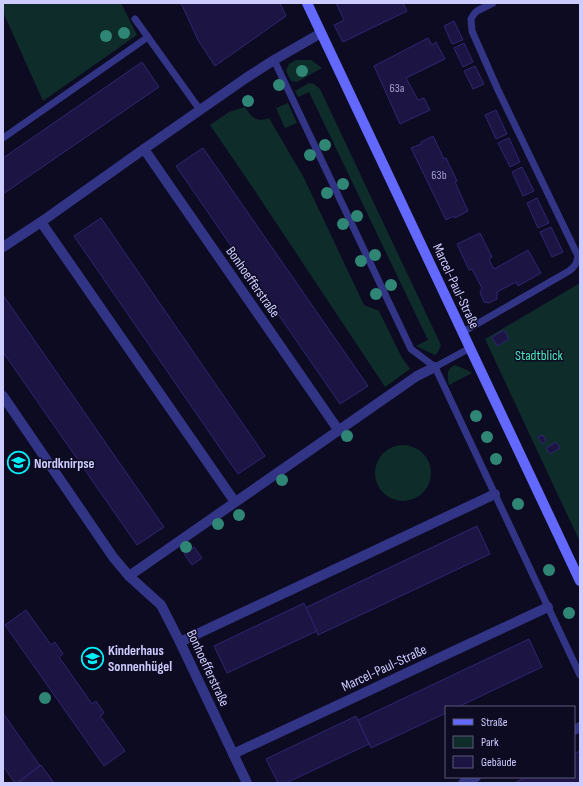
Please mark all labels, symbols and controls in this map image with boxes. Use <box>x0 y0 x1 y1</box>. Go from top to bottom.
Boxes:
house number: 63a <box>390 81 405 96</box>
house number: 63b <box>431 168 447 183</box>
street label: Marcel-Paul-Straße <box>429 241 483 331</box>
street label: Bonhoefferstraße <box>222 243 284 321</box>
park label: Stadtblick <box>515 347 564 364</box>
school or university icon: Nordknirpse <box>6 450 32 476</box>
place label: Nordknirpse <box>34 455 95 472</box>
street label: Bonhoefferstraße <box>183 627 233 709</box>
street label: Marcel-Paul-Straße <box>339 641 429 695</box>
place label: Kinderhaus Sonnenhügel <box>108 642 172 675</box>
school or university icon: Kinderhaus Sonnenhügel <box>80 645 106 671</box>
legend <box>445 706 575 778</box>
text: Straße <box>481 715 508 730</box>
text: Park <box>481 735 499 750</box>
text: Gebäude <box>481 755 516 770</box>

